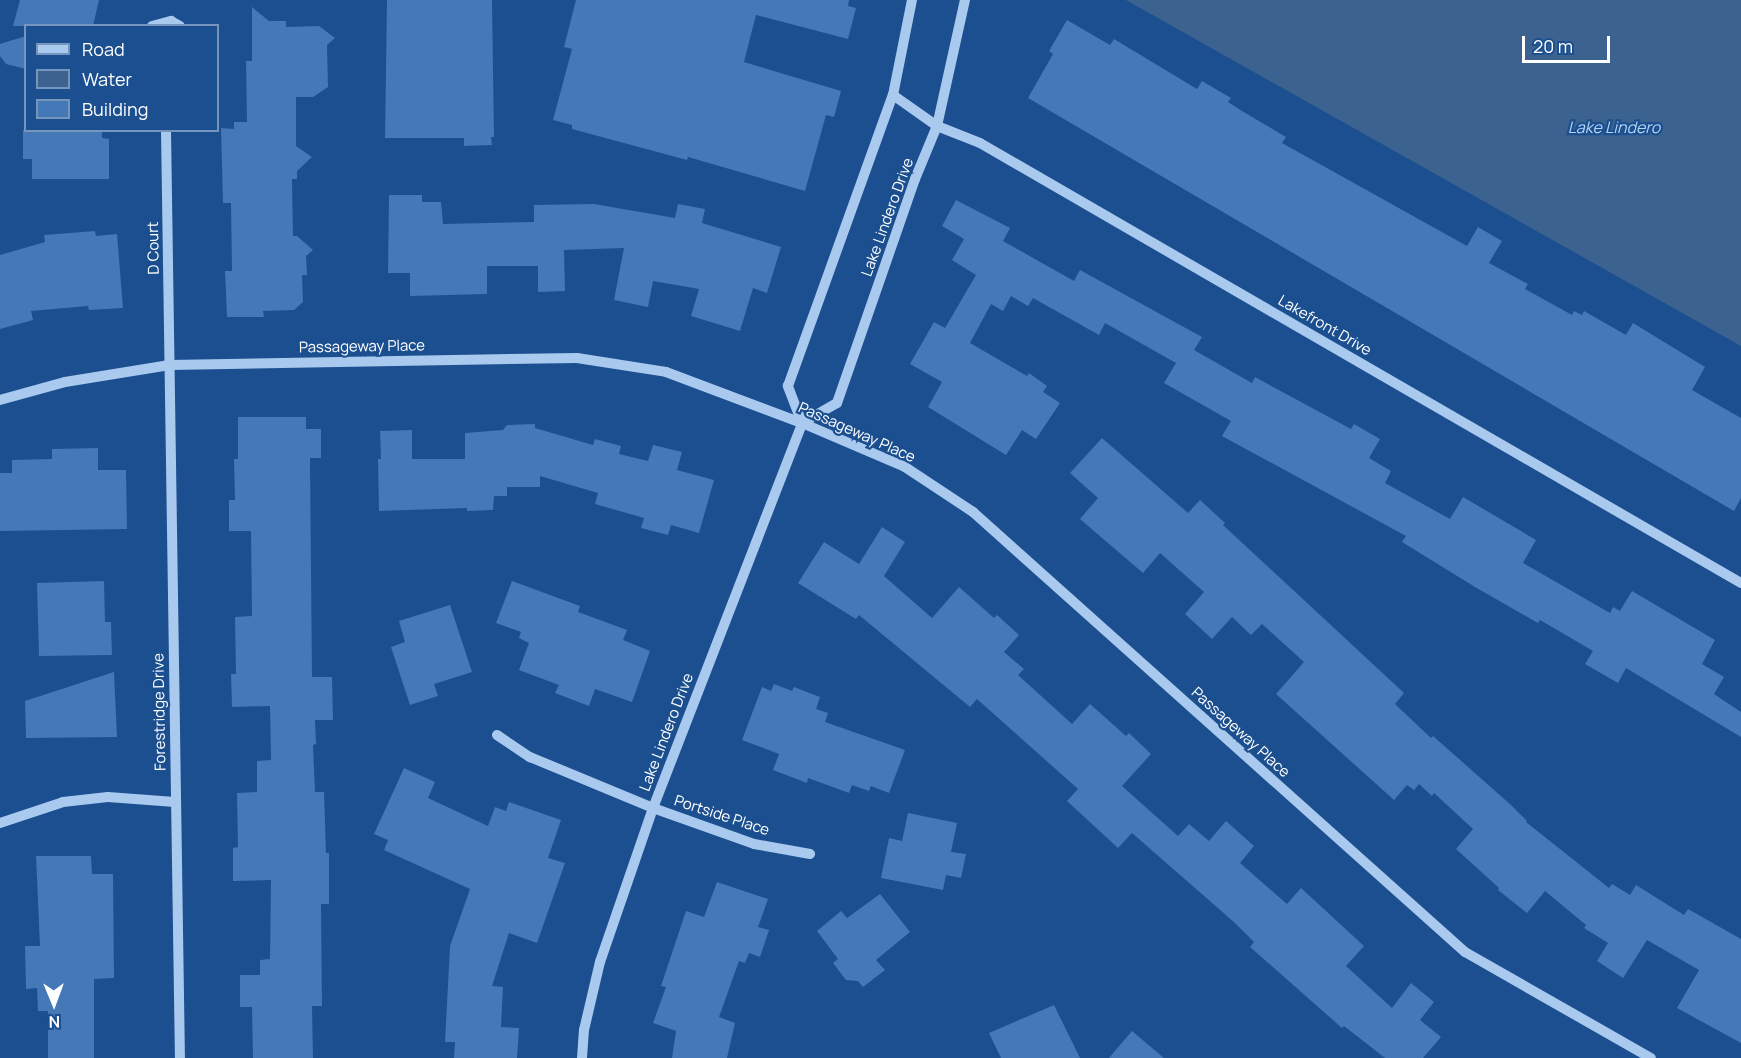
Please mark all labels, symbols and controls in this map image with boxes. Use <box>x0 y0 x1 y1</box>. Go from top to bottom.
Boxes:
legend <box>24 24 219 132</box>
scale bar <box>1525 24 1614 62</box>
text: 20 m <box>1533 34 1573 58</box>
text: Road <box>82 37 125 61</box>
text: Water <box>82 67 132 91</box>
text: Building <box>82 97 148 121</box>
water label: Lake Lindero <box>1568 117 1660 137</box>
street label: Lake Lindero Drive <box>857 155 917 279</box>
street label: D Court <box>144 221 162 275</box>
street label: Lakefront Drive <box>1275 291 1375 359</box>
street label: Passageway Place <box>299 336 425 356</box>
street label: Passageway Place <box>796 398 918 466</box>
street label: Forestridge Drive <box>149 653 169 771</box>
street label: Lake Lindero Drive <box>635 670 697 794</box>
street label: Passageway Place <box>1188 683 1294 781</box>
street label: Portside Place <box>672 791 772 839</box>
north arrow <box>24 974 84 1034</box>
text: N <box>48 1011 60 1033</box>

